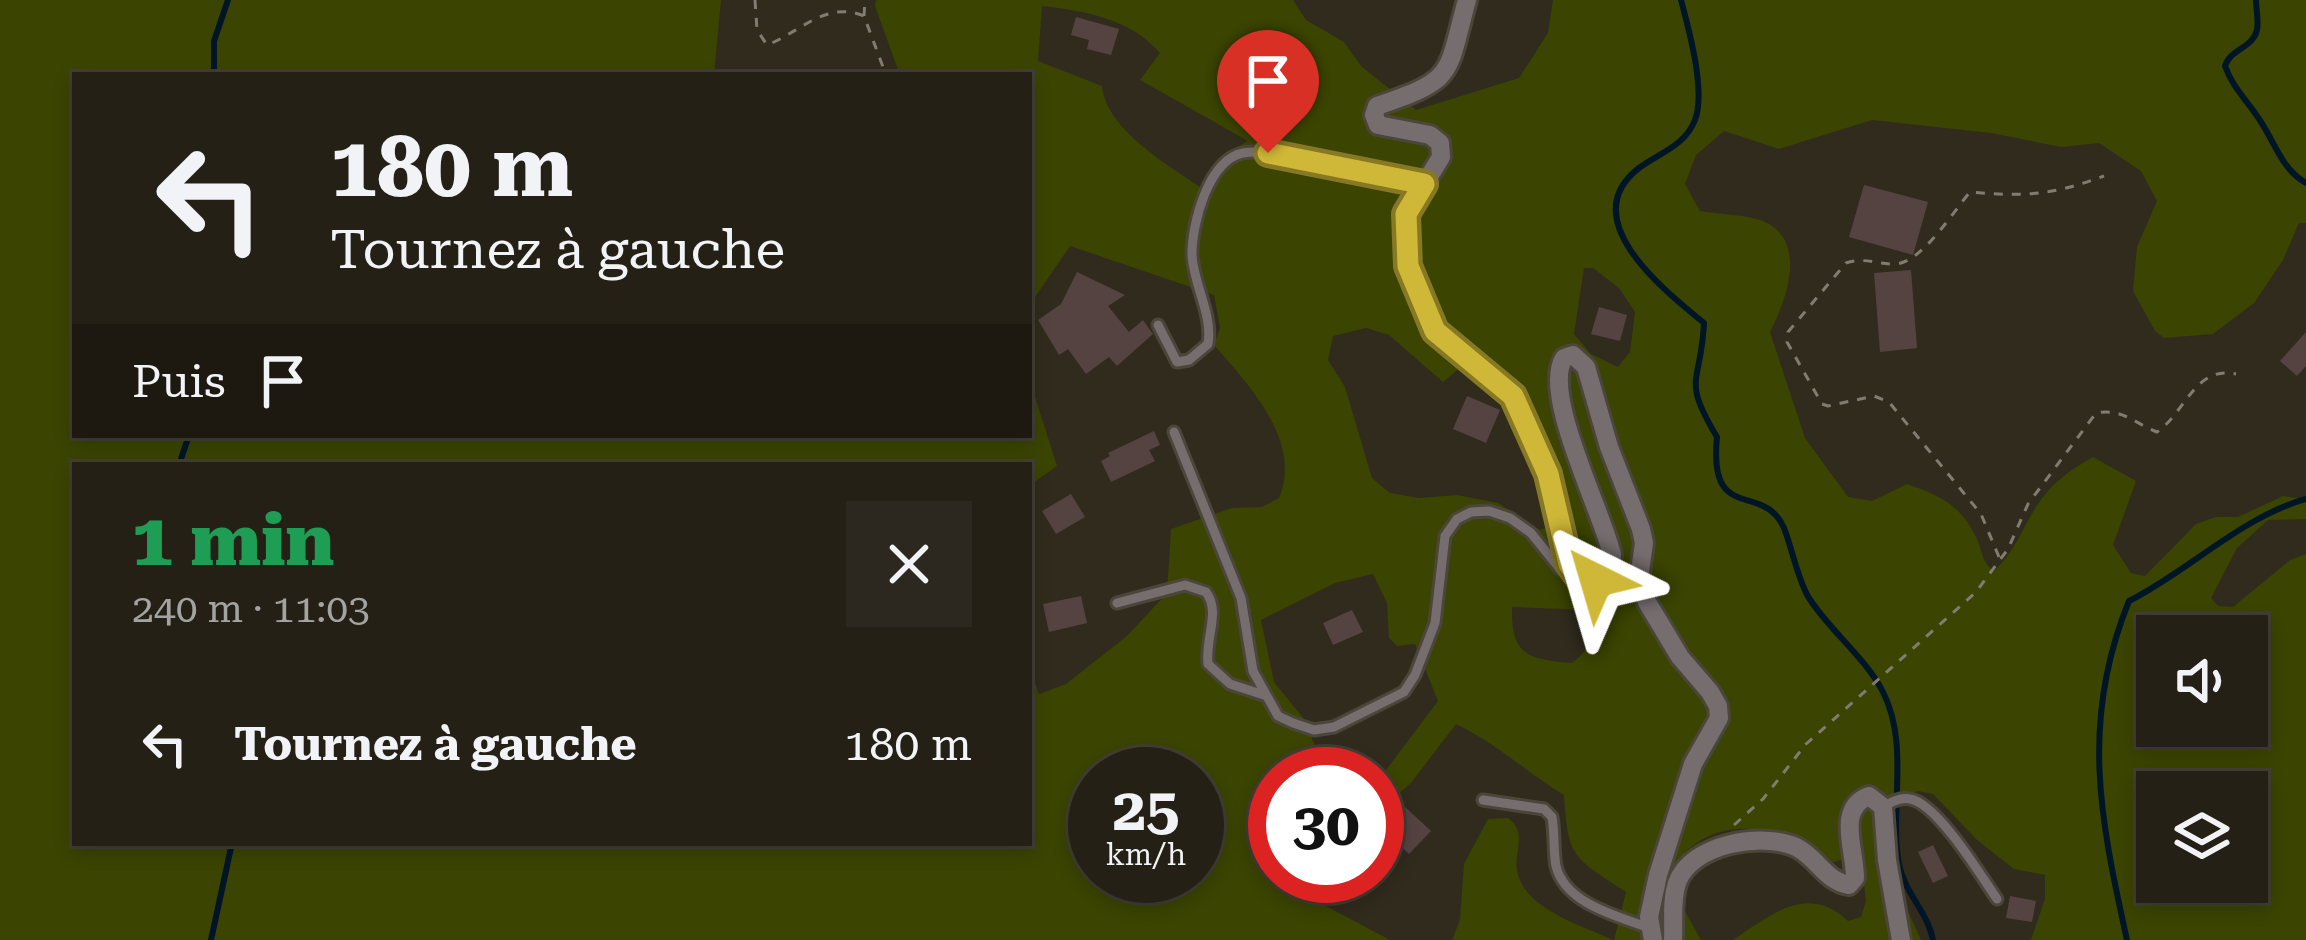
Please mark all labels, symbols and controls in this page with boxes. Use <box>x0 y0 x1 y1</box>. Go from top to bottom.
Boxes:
pin <box>1217 30 1319 153</box>
icon: arrive <box>1235 48 1301 114</box>
text: 180 m <box>330 118 573 216</box>
icon: left <box>132 120 288 276</box>
text: Tournez à gauche <box>330 218 785 281</box>
icon: arrive <box>250 348 316 414</box>
text: Puis <box>132 355 226 408</box>
text: 1 min <box>132 498 334 583</box>
button: close <box>846 501 972 627</box>
position arrow <box>1533 517 1659 643</box>
text: 240 m · 11:03 <box>132 586 370 632</box>
map controls <box>2136 615 2268 903</box>
button: sound <box>2136 615 2268 747</box>
icon: left <box>132 711 198 777</box>
text: Tournez à gauche <box>234 718 637 771</box>
text: 180 m <box>844 718 972 771</box>
speed limit sign: 30 <box>1248 747 1404 903</box>
button: layers <box>2136 771 2268 903</box>
text: 25 <box>1112 774 1180 845</box>
text: km/h <box>1106 837 1186 872</box>

